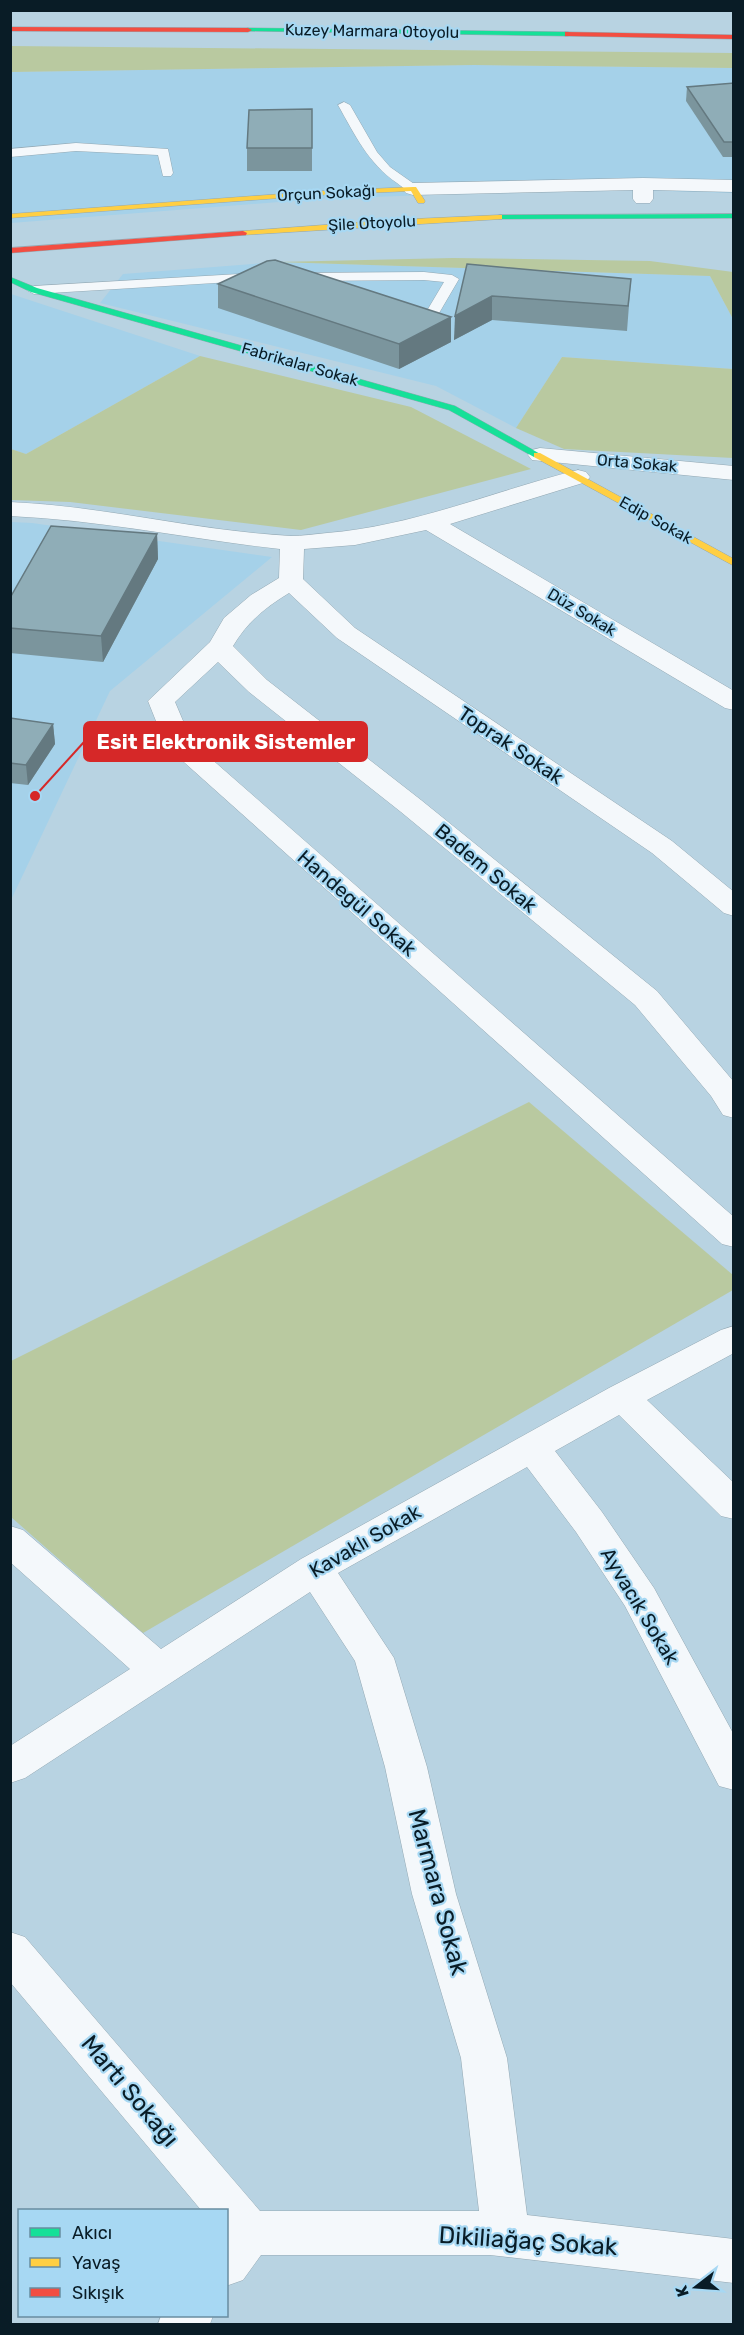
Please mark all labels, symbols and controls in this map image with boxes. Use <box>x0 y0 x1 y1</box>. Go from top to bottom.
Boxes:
street label: Kuzey Marmara Otoyolu <box>285 20 459 42</box>
street label: Orçun Sokağı <box>276 181 376 205</box>
street label: Şile Otoyolu <box>328 211 416 235</box>
street label: Fabrikalar Sokak <box>239 338 361 390</box>
street label: Orta Sokak <box>596 450 679 476</box>
street label: Edip Sokak <box>616 492 697 548</box>
street label: Düz Sokak <box>544 584 621 640</box>
street label: Toprak Sokak <box>454 701 569 789</box>
callout: Esit Elektronik Sistemler <box>84 722 367 761</box>
text: Esit Elektronik Sistemler <box>97 729 356 754</box>
street label: Badem Sokak <box>430 818 542 918</box>
street label: Handegül Sokak <box>293 845 422 962</box>
street label: Kavaklı Sokak <box>305 1499 426 1583</box>
street label: Ayvacık Sokak <box>596 1543 685 1669</box>
street label: Marmara Sokak <box>402 1806 474 1979</box>
street label: Martı Sokağı <box>75 2030 185 2152</box>
legend <box>18 2209 228 2317</box>
street label: Dikiliağaç Sokak <box>438 2221 619 2261</box>
text: Akıcı <box>72 2222 112 2244</box>
text: Yavaş <box>72 2252 120 2274</box>
north arrow <box>666 2257 726 2317</box>
text: Sıkışık <box>72 2282 125 2304</box>
text: K <box>671 2283 693 2299</box>

